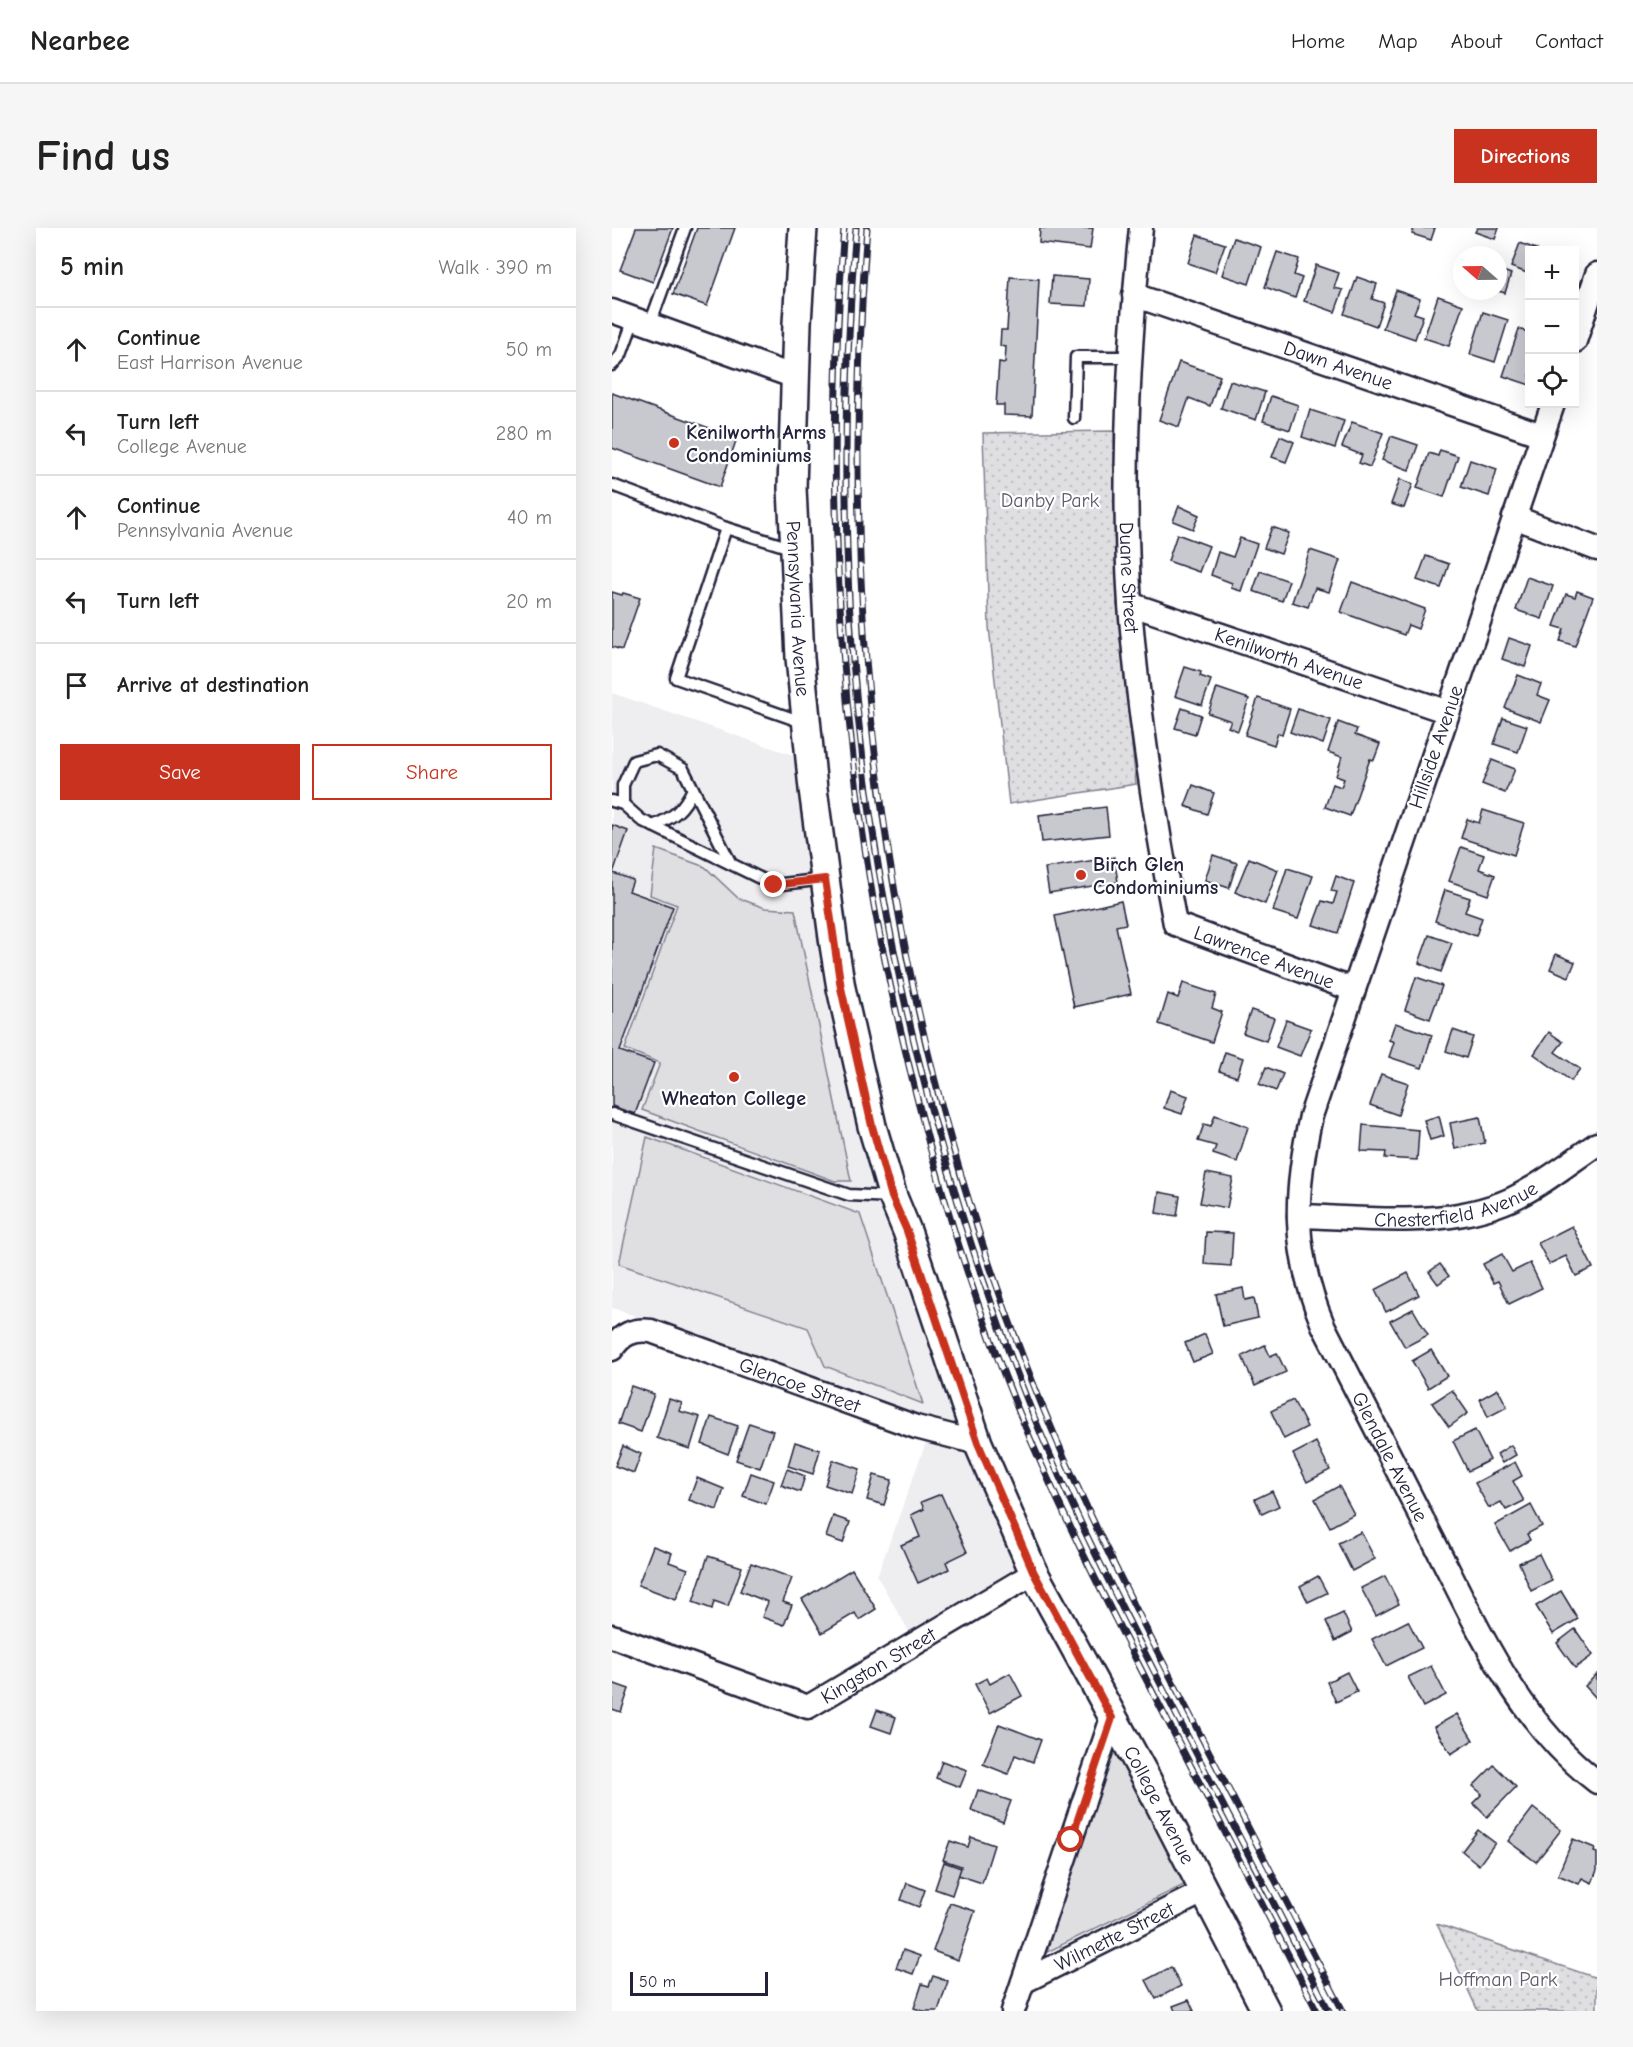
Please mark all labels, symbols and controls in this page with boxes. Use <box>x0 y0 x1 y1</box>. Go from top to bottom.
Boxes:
text: Nearbee <box>30 25 130 57</box>
text: Home <box>1291 29 1345 53</box>
text: Map <box>1378 29 1418 53</box>
text: About <box>1451 29 1502 53</box>
text: Contact <box>1535 29 1603 53</box>
button: Directions <box>1454 129 1597 183</box>
text: Find us <box>36 132 170 181</box>
north arrow <box>1453 246 1507 300</box>
map controls <box>1525 246 1579 408</box>
button: + <box>1525 246 1579 300</box>
text: 5 min <box>60 252 124 282</box>
text: Walk · 390 m <box>439 256 552 279</box>
button: − <box>1525 300 1579 354</box>
text: Continue <box>117 325 200 351</box>
icon: ahead <box>60 333 93 366</box>
street label: Dawn Avenue <box>1281 336 1396 394</box>
text: 50 m <box>506 338 552 361</box>
text: East Harrison Avenue <box>117 351 303 374</box>
button: locate <box>1525 354 1579 408</box>
text: Turn left <box>117 409 199 435</box>
icon: left <box>60 417 93 450</box>
place label: Kenilworth Arms Condominiums <box>686 421 826 467</box>
text: 280 m <box>496 422 552 445</box>
text: College Avenue <box>117 435 247 458</box>
marker: Kenilworth Arms Condominiums <box>667 436 681 450</box>
park label: Danby Park <box>1001 489 1100 512</box>
text: Continue <box>117 493 200 519</box>
icon: ahead <box>60 501 93 534</box>
text: 40 m <box>507 506 552 529</box>
text: Pennsylvania Avenue <box>117 519 293 542</box>
street label: Pennsylvania Avenue <box>782 520 815 698</box>
street label: Duane Street <box>1115 522 1144 635</box>
icon: left <box>60 585 93 618</box>
text: Turn left <box>117 588 199 614</box>
text: 20 m <box>506 590 552 613</box>
street label: Kenilworth Avenue <box>1212 622 1366 694</box>
icon: arrive <box>60 669 93 702</box>
text: Arrive at destination <box>117 672 309 698</box>
street label: Hillside Avenue <box>1404 682 1468 812</box>
button: Save <box>60 744 300 800</box>
button: Share <box>312 744 552 800</box>
place label: Birch Glen Condominiums <box>1093 853 1218 899</box>
marker: Birch Glen Condominiums <box>1074 868 1088 882</box>
route end <box>760 871 786 897</box>
street label: Lawrence Avenue <box>1191 921 1338 993</box>
marker: Wheaton College <box>727 1070 741 1084</box>
place label: Wheaton College <box>662 1087 806 1110</box>
street label: Chesterfield Avenue <box>1374 1176 1541 1231</box>
street label: Glencoe Street <box>736 1352 865 1418</box>
street label: Glendale Avenue <box>1347 1388 1433 1525</box>
street label: Kingston Street <box>817 1622 941 1708</box>
street label: College Avenue <box>1119 1742 1200 1868</box>
route start <box>1057 1826 1083 1852</box>
street label: Wilmette Street <box>1051 1896 1179 1976</box>
park label: Hoffman Park <box>1438 1968 1558 1991</box>
scale bar <box>630 1969 768 1996</box>
text: 50 m <box>639 1973 676 1991</box>

